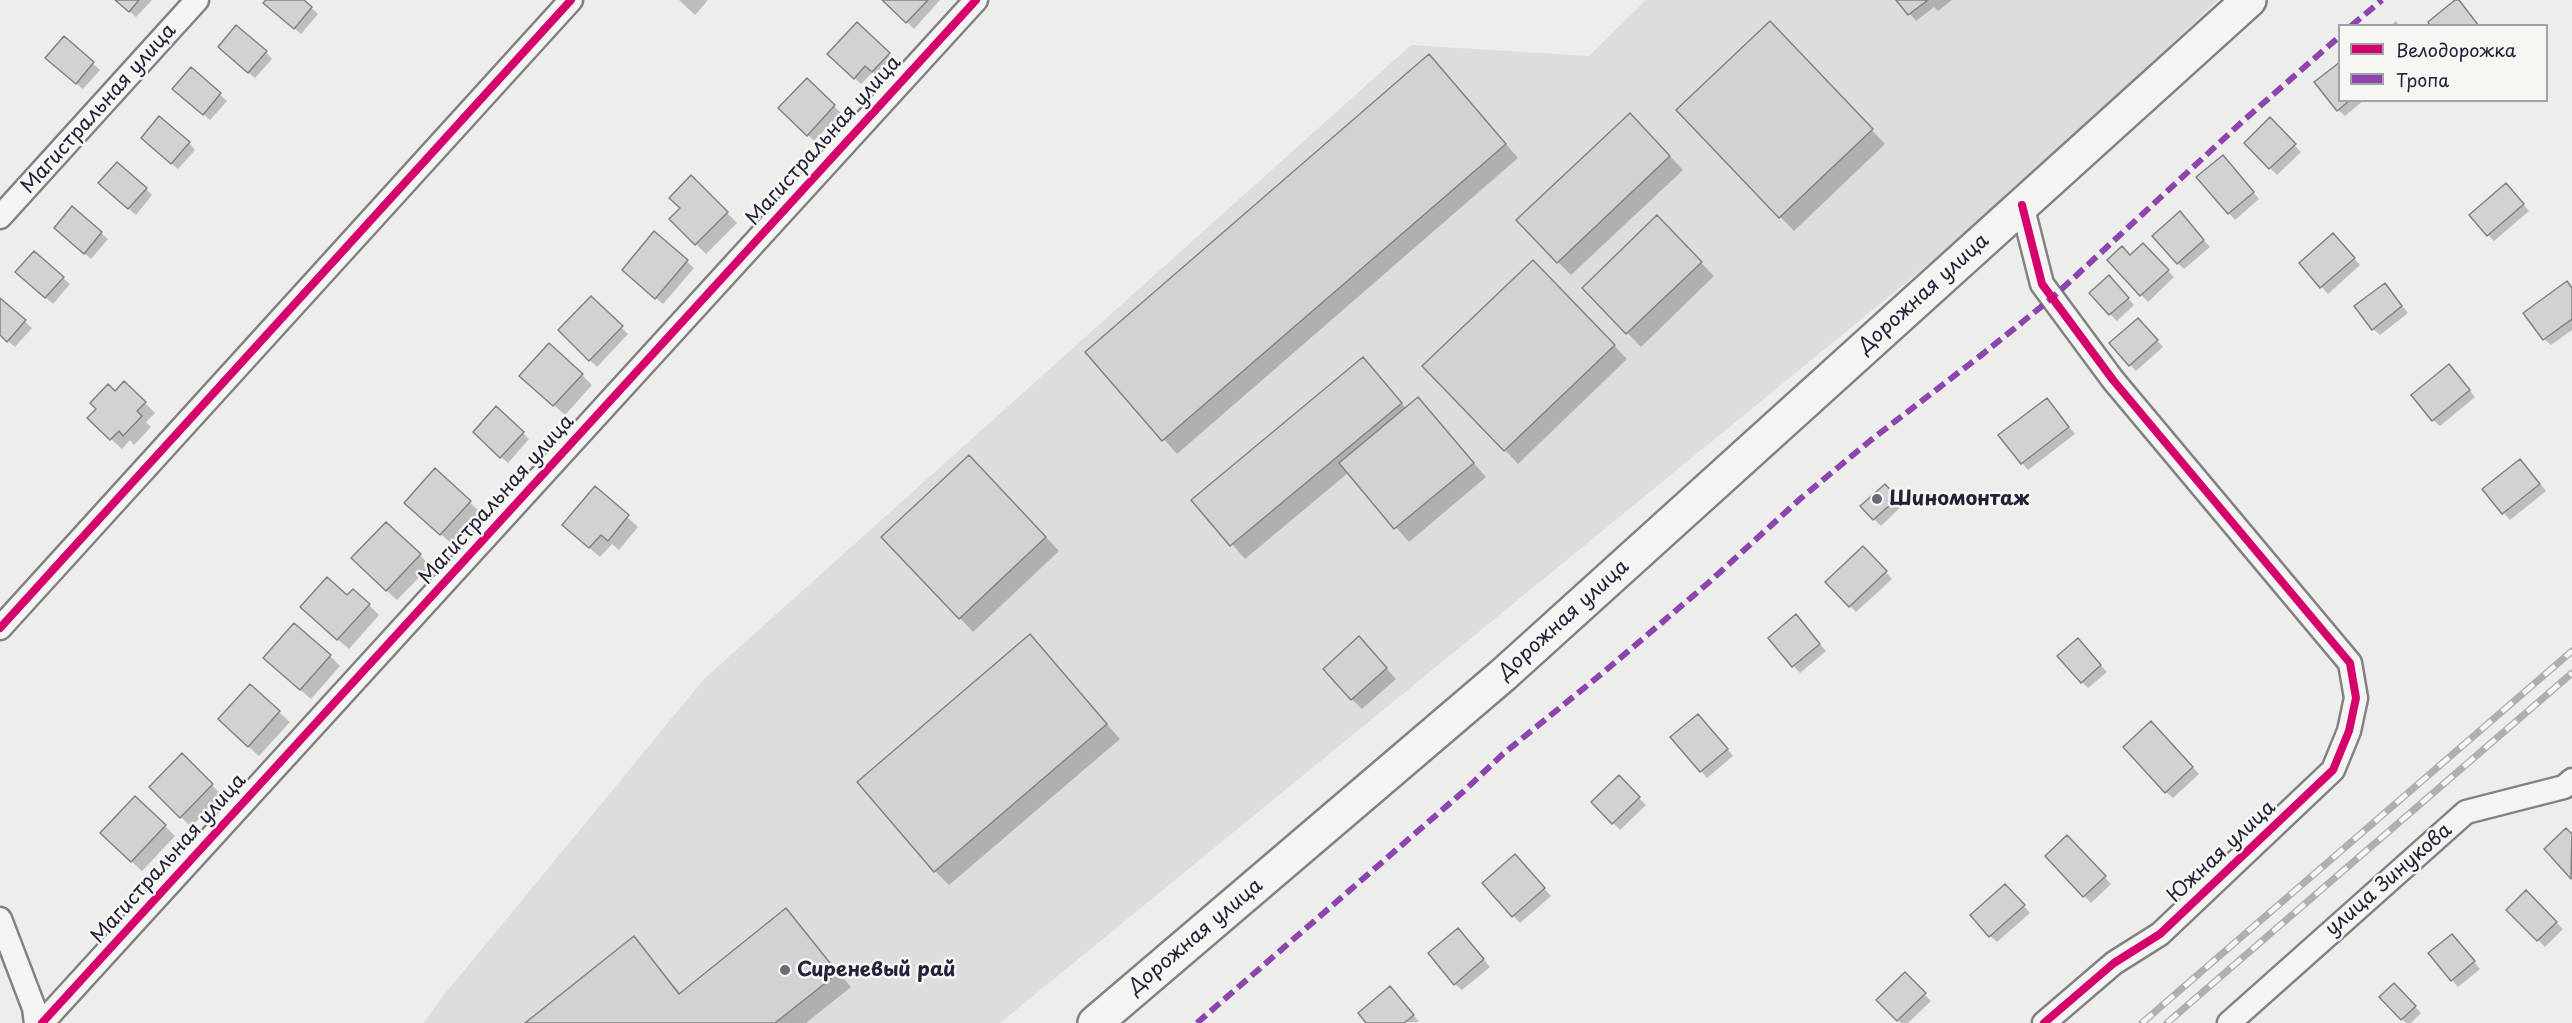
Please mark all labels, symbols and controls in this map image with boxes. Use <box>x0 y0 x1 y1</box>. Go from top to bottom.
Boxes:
street label: Магистральная улица <box>16 19 182 199</box>
legend <box>2338 24 2548 102</box>
text: Велодорожка <box>2396 36 2516 63</box>
street label: Магистральная улица <box>741 51 907 231</box>
text: Тропа <box>2396 66 2449 93</box>
street label: Дорожная улица <box>1854 229 1994 359</box>
street label: Магистральная улица <box>414 410 580 590</box>
place label: Шиномонтаж <box>1889 487 2029 511</box>
marker: Шиномонтаж <box>1870 492 1884 506</box>
street label: Дорожная улица <box>1494 555 1634 685</box>
street label: Магистральная улица <box>86 769 252 949</box>
street label: Южная улица <box>2163 796 2281 908</box>
street label: улица Зинукова <box>2321 819 2457 941</box>
street label: Дорожная улица <box>1124 874 1268 1000</box>
place label: Сиреневый рай <box>797 958 955 982</box>
marker: Сиреневый рай <box>778 963 792 977</box>

